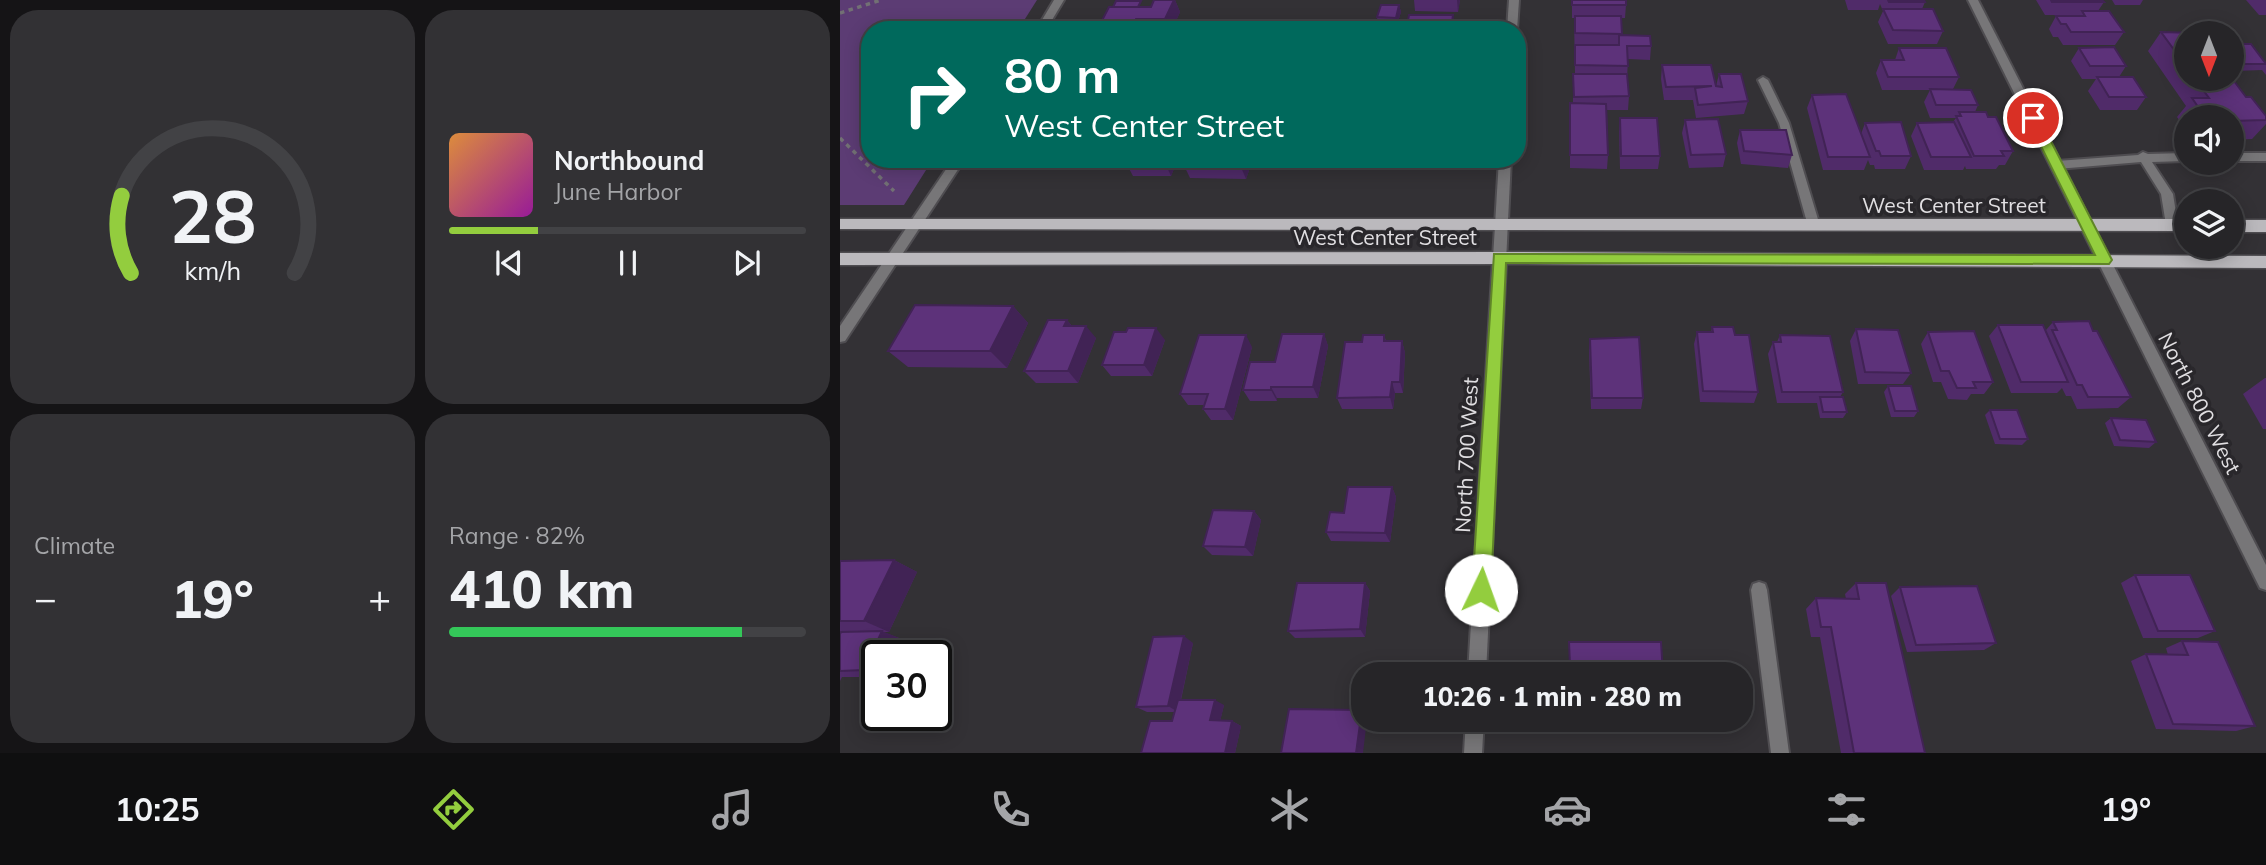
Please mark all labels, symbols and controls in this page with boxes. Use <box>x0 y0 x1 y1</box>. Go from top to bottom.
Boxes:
north arrow <box>2174 21 2244 91</box>
map controls <box>2174 21 2244 259</box>
text: 80 m <box>1004 44 1120 105</box>
icon: right <box>889 49 980 140</box>
pin <box>2003 88 2063 148</box>
icon: arrive <box>2014 99 2052 137</box>
text: West Center Street <box>1004 105 1284 145</box>
button: sound <box>2174 105 2244 175</box>
text: Northbound <box>554 144 704 177</box>
text: 28 <box>169 171 256 262</box>
text: June Harbor <box>554 177 682 206</box>
button: layers <box>2174 189 2244 259</box>
street label: West Center Street <box>1862 192 2046 218</box>
street label: West Center Street <box>1293 224 1477 250</box>
icon: previous <box>490 244 528 282</box>
icon: pause <box>609 244 647 282</box>
icon: next <box>728 244 766 282</box>
text: km/h <box>184 255 241 286</box>
street label: North 800 West <box>2153 328 2247 478</box>
street label: North 700 West <box>1449 377 1483 533</box>
text: Range · 82% <box>449 521 585 550</box>
text: Climate <box>34 531 115 560</box>
position arrow <box>1444 553 1518 627</box>
text: 410 km <box>449 556 634 621</box>
text: 19° <box>171 566 254 631</box>
text: − <box>34 574 57 622</box>
text: + <box>368 574 391 622</box>
speed limit sign: 30 <box>861 640 952 731</box>
text: 10:26 · 1 min · 280 m <box>1422 680 1682 713</box>
icon: directions <box>429 785 478 834</box>
icon: music <box>708 785 757 834</box>
icon: phone <box>986 785 1035 834</box>
icon: climate <box>1265 785 1314 834</box>
icon: car <box>1543 785 1592 834</box>
icon: filters <box>1822 785 1871 834</box>
text: 10:25 <box>115 789 200 829</box>
text: 19° <box>2101 789 2151 829</box>

